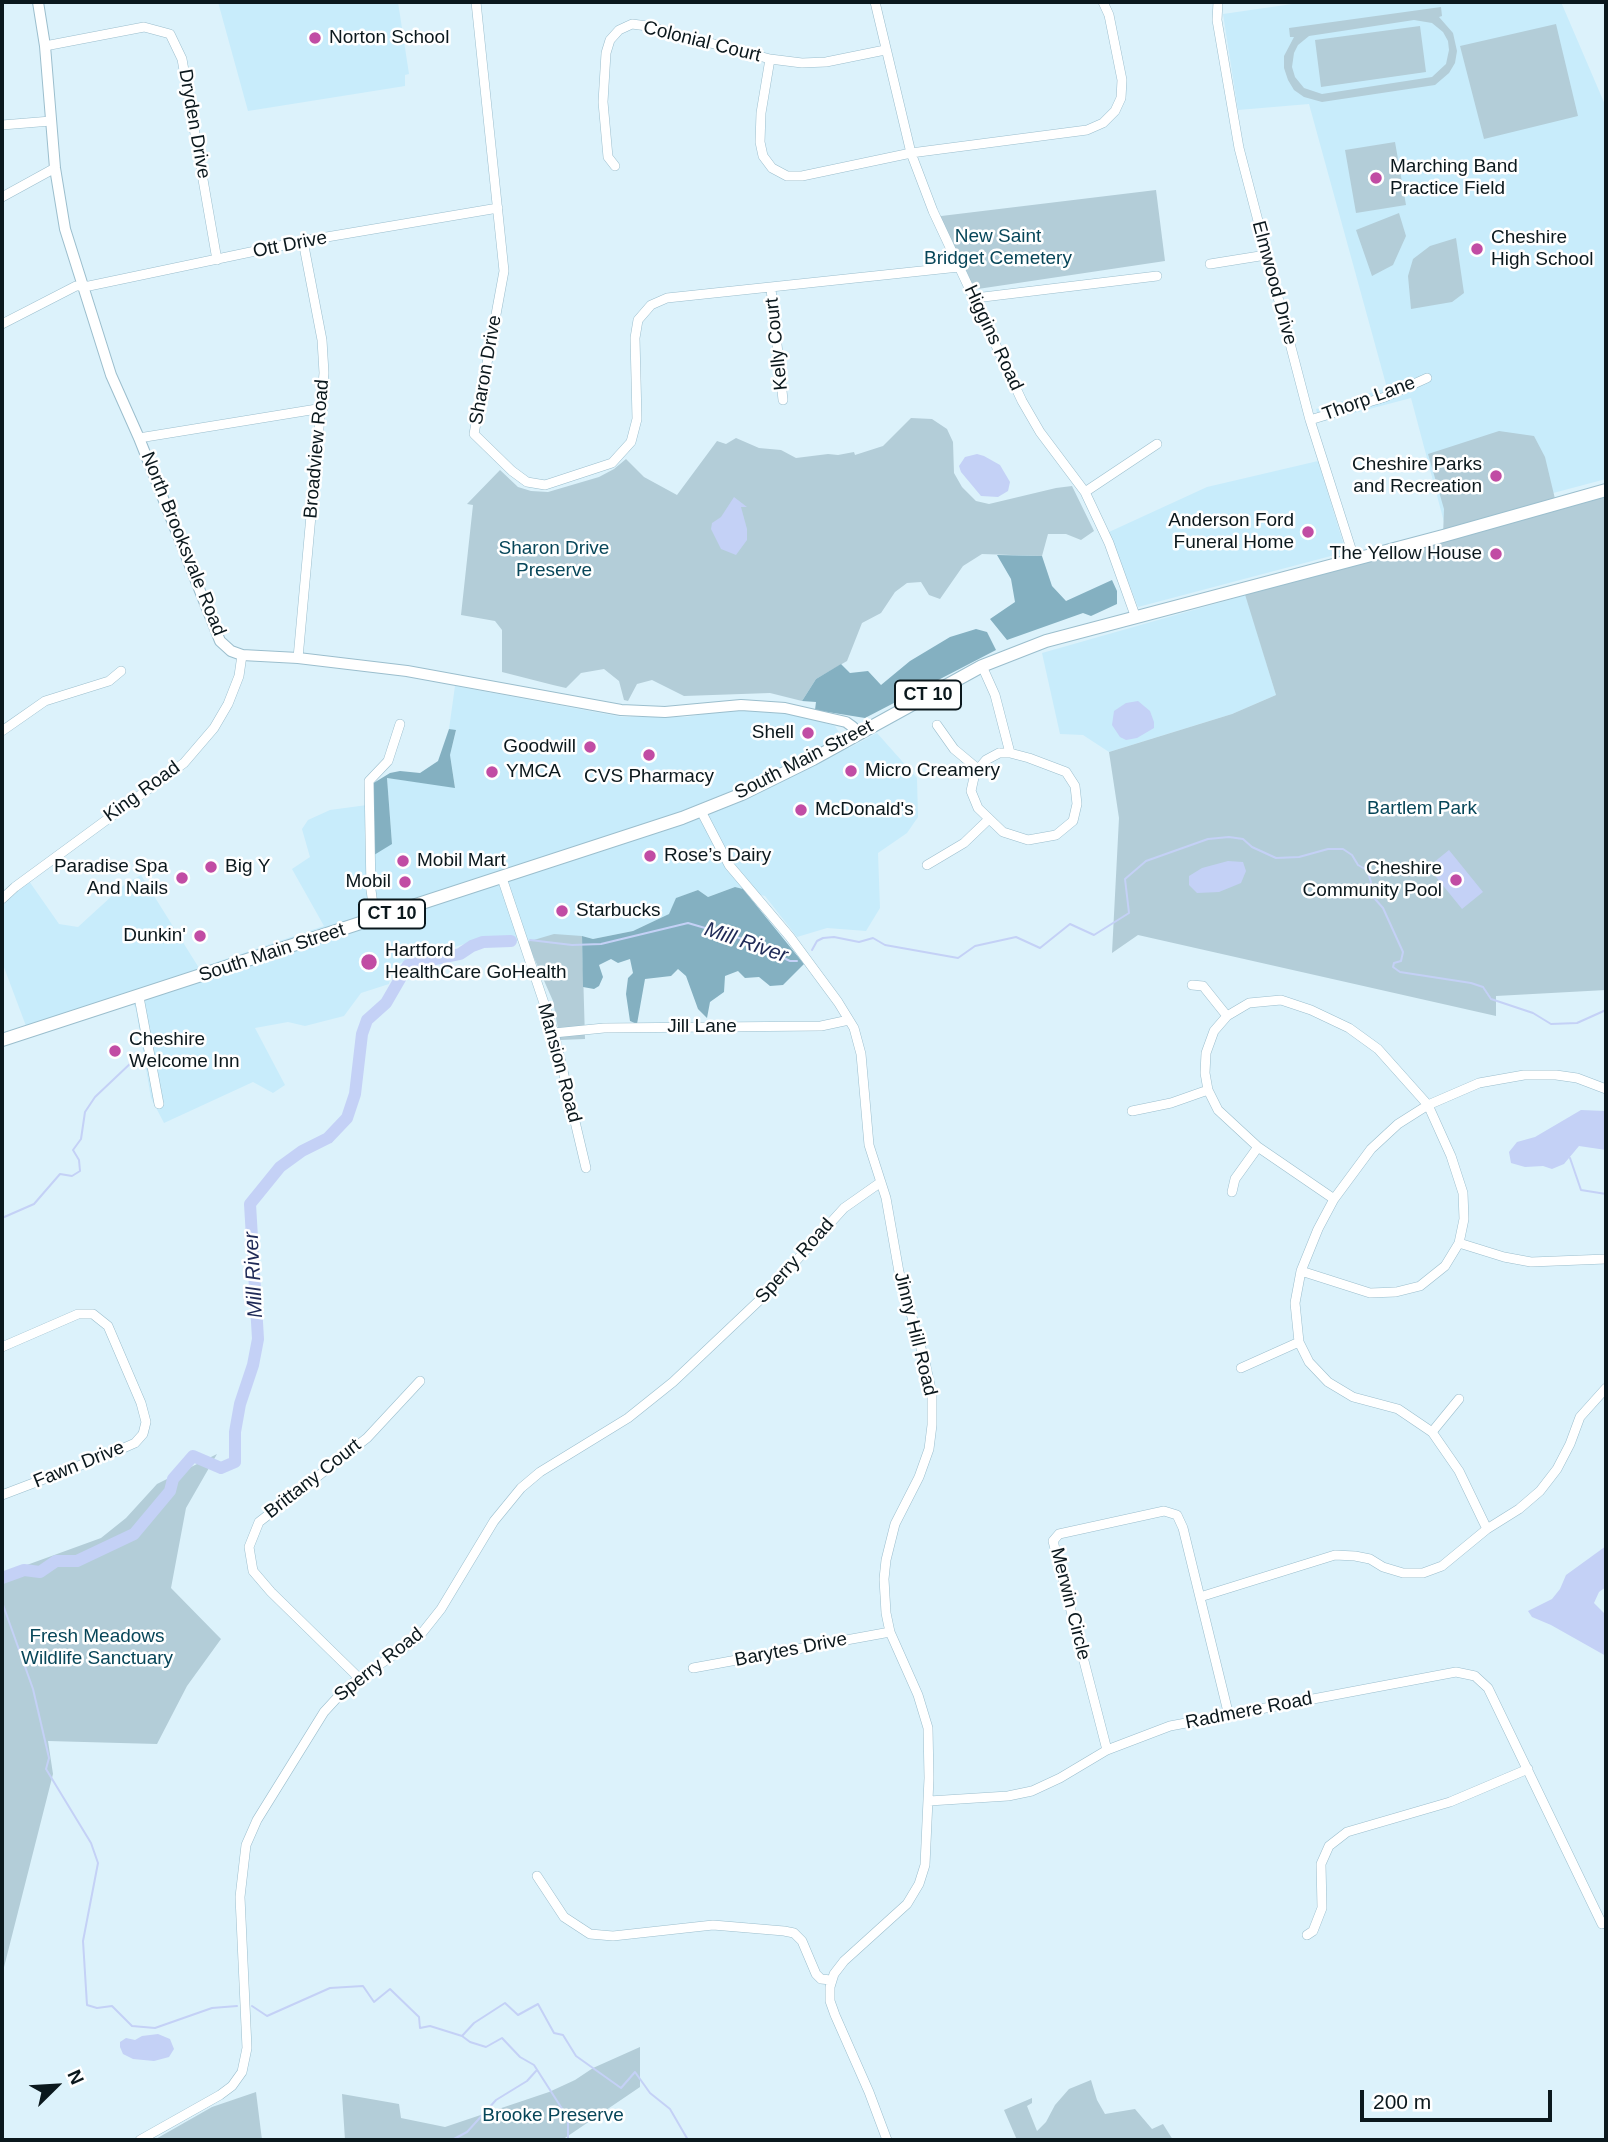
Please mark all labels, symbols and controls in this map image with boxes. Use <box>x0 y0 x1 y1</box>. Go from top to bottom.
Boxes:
street label: Colonial Court <box>641 16 763 68</box>
place label: Norton School <box>329 27 449 49</box>
marker: Norton School <box>307 30 323 46</box>
street label: Dryden Drive <box>173 67 215 181</box>
place label: Marching Band Practice Field <box>1390 156 1518 200</box>
marker: Marching Band Practice Field <box>1368 170 1384 186</box>
street label: Elmwood Drive <box>1246 218 1302 348</box>
park label: New Saint Bridget Cemetery <box>924 226 1072 270</box>
street label: Ott Drive <box>251 227 329 263</box>
place label: Cheshire High School <box>1491 227 1593 271</box>
marker: Cheshire High School <box>1469 241 1485 257</box>
street label: Higgins Road <box>959 281 1027 395</box>
street label: Kelly Court <box>761 297 793 391</box>
street label: Sharon Drive <box>465 313 507 427</box>
street label: Thorp Lane <box>1319 372 1419 426</box>
street label: Broadview Road <box>300 379 334 519</box>
street label: North Brooksvale Road <box>136 449 230 639</box>
place label: Cheshire Parks and Recreation <box>1352 454 1482 498</box>
marker: Cheshire Parks and Recreation <box>1488 468 1504 484</box>
place label: Anderson Ford Funeral Home <box>1168 510 1294 554</box>
marker: Anderson Ford Funeral Home <box>1300 524 1316 540</box>
park label: Sharon Drive Preserve <box>499 538 609 582</box>
place label: The Yellow House <box>1330 543 1482 565</box>
marker: The Yellow House <box>1488 546 1504 562</box>
road number: CT 10 <box>895 680 961 710</box>
street label: South Main Street <box>731 715 877 805</box>
place label: Shell <box>752 722 794 744</box>
marker: Shell <box>800 725 816 741</box>
place label: Goodwill <box>503 736 576 758</box>
marker: Goodwill <box>582 739 598 755</box>
marker: CVS Pharmacy <box>641 747 657 763</box>
street label: King Road <box>99 757 185 827</box>
place label: Micro Creamery <box>865 760 1000 782</box>
place label: YMCA <box>506 761 561 783</box>
marker: Micro Creamery <box>843 763 859 779</box>
marker: YMCA <box>484 764 500 780</box>
place label: CVS Pharmacy <box>584 766 714 788</box>
park label: Bartlem Park <box>1367 798 1477 820</box>
place label: McDonald's <box>815 799 914 821</box>
marker: McDonald's <box>793 802 809 818</box>
place label: Rose’s Dairy <box>664 845 771 867</box>
marker: Rose’s Dairy <box>642 848 658 864</box>
place label: Mobil Mart <box>417 850 506 872</box>
marker: Mobil Mart <box>395 853 411 869</box>
place label: Paradise Spa And Nails <box>54 856 168 900</box>
place label: Big Y <box>225 856 270 878</box>
place label: Cheshire Community Pool <box>1303 858 1442 902</box>
marker: Big Y <box>203 859 219 875</box>
marker: Paradise Spa And Nails <box>174 870 190 886</box>
place label: Mobil <box>346 871 391 893</box>
marker: Cheshire Community Pool <box>1448 872 1464 888</box>
marker: Mobil <box>397 874 413 890</box>
road number: CT 10 <box>359 900 425 929</box>
place label: Starbucks <box>576 900 660 922</box>
marker: Starbucks <box>554 903 570 919</box>
water label: Mill River <box>701 917 791 969</box>
street label: South Main Street <box>196 919 348 987</box>
place label: Dunkin' <box>123 925 186 947</box>
marker: Dunkin' <box>192 928 208 944</box>
place label: Hartford HealthCare GoHealth <box>385 940 567 984</box>
marker: Hartford HealthCare GoHealth <box>359 952 379 972</box>
street label: Mansion Road <box>532 1001 586 1125</box>
street label: Jill Lane <box>667 1016 737 1038</box>
place label: Cheshire Welcome Inn <box>129 1029 240 1073</box>
marker: Cheshire Welcome Inn <box>107 1043 123 1059</box>
street label: Sperry Road <box>751 1214 839 1308</box>
water label: Mill River <box>239 1231 269 1319</box>
street label: Jinny Hill Road <box>889 1270 941 1398</box>
street label: Brittany Court <box>260 1434 366 1524</box>
street label: Fawn Drive <box>30 1436 128 1494</box>
street label: Merwin Circle <box>1045 1545 1095 1663</box>
street label: Sperry Road <box>330 1623 428 1707</box>
park label: Fresh Meadows Wildlife Sanctuary <box>21 1626 173 1670</box>
street label: Barytes Drive <box>733 1628 849 1672</box>
street label: Radmere Road <box>1184 1688 1314 1734</box>
north arrow <box>21 2051 91 2121</box>
text: N <box>63 2067 88 2088</box>
scale bar <box>1363 2076 1556 2120</box>
text: 200 m <box>1373 2090 1431 2113</box>
park label: Brooke Preserve <box>482 2105 624 2127</box>

